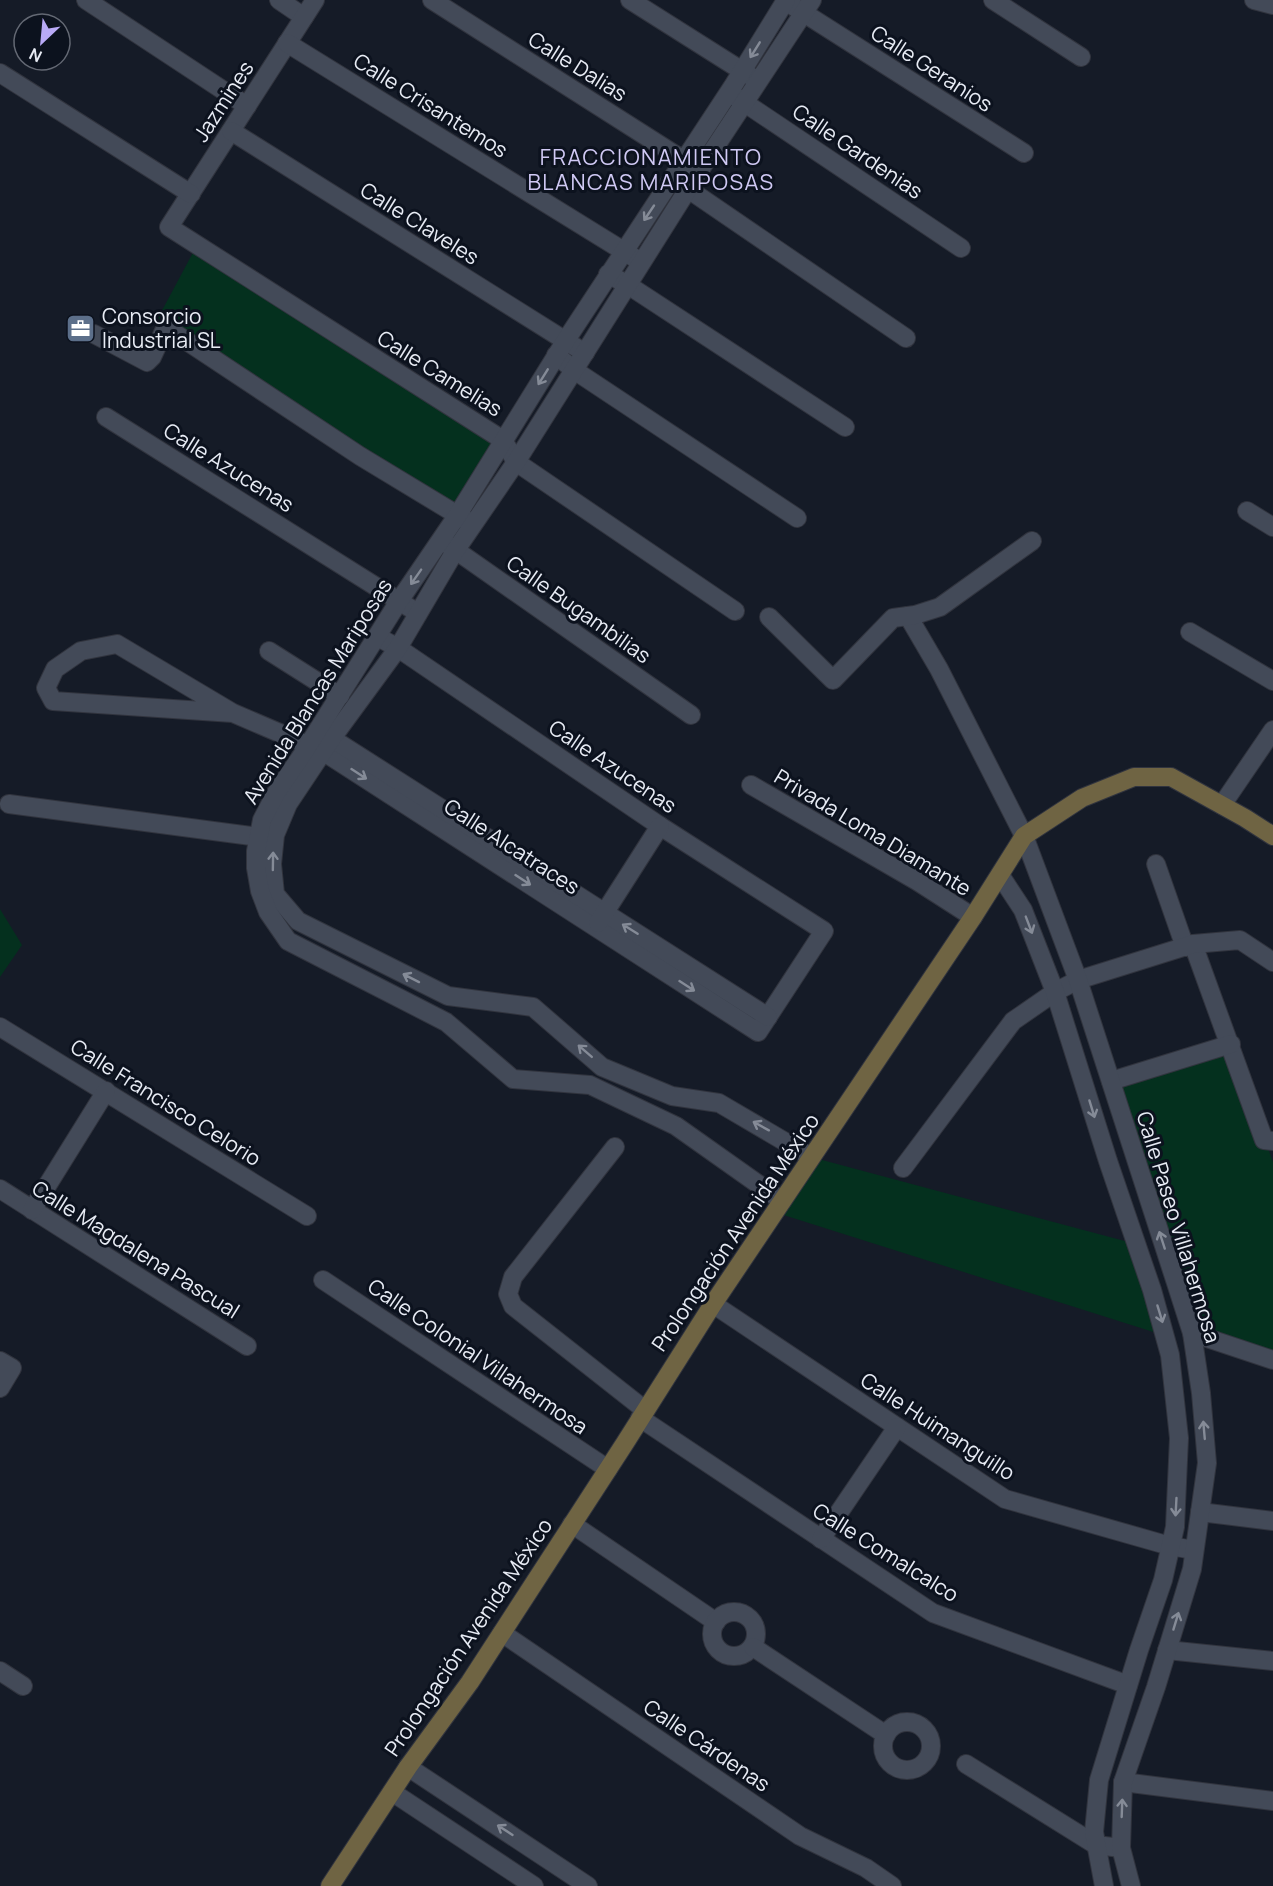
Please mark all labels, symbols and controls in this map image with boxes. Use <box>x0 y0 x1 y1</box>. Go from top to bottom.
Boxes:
north arrow <box>12 12 72 72</box>
street label: Calle Geranios <box>866 18 998 118</box>
street label: Calle Dalias <box>523 25 633 107</box>
one-way arrow <box>749 41 761 58</box>
text: N <box>25 43 45 68</box>
street label: Calle Crisantemos <box>349 46 513 164</box>
street label: Jazmines <box>186 55 260 147</box>
street label: Calle Gardenias <box>787 97 929 205</box>
district label: FRACCIONAMIENTO BLANCAS MARIPOSAS <box>527 142 775 197</box>
street label: Calle Claveles <box>355 175 485 271</box>
one-way arrow <box>643 204 655 221</box>
place label: Consorcio Industrial SL <box>102 302 221 354</box>
office icon: Consorcio Industrial SL <box>65 312 97 344</box>
street label: Calle Camelias <box>372 323 508 423</box>
one-way arrow <box>536 368 548 385</box>
street label: Calle Azucenas <box>159 416 299 518</box>
street label: Calle Bugambilias <box>501 549 657 669</box>
one-way arrow <box>410 568 422 584</box>
street label: Avenida Blancas Mariposas <box>236 573 398 809</box>
street label: Calle Azucenas <box>544 713 682 819</box>
street label: Privada Loma Diamante <box>769 762 977 902</box>
one-way arrow <box>350 768 367 780</box>
street label: Calle Alcatraces <box>439 792 585 900</box>
one-way arrow <box>267 852 279 871</box>
one-way arrow <box>514 874 531 886</box>
one-way arrow <box>1024 915 1035 934</box>
one-way arrow <box>622 923 639 935</box>
one-way arrow <box>403 971 421 983</box>
one-way arrow <box>678 979 695 992</box>
street label: Calle Francisco Celorio <box>66 1032 266 1172</box>
one-way arrow <box>577 1045 593 1058</box>
one-way arrow <box>1087 1099 1098 1118</box>
street label: Prolongación Avenida México <box>645 1108 825 1356</box>
street label: Calle Paseo Villahermosa <box>1130 1108 1228 1346</box>
one-way arrow <box>753 1120 771 1131</box>
street label: Calle Magdalena Pascual <box>27 1174 245 1324</box>
one-way arrow <box>1156 1231 1167 1250</box>
street label: Calle Colonial Villahermosa <box>363 1272 593 1440</box>
one-way arrow <box>1155 1304 1166 1323</box>
street label: Calle Huimanguillo <box>855 1366 1021 1486</box>
one-way arrow <box>1198 1420 1209 1440</box>
street label: Calle Comalcalco <box>808 1496 964 1608</box>
one-way arrow <box>1170 1497 1181 1517</box>
street label: Prolongación Avenida México <box>378 1513 558 1761</box>
one-way arrow <box>1171 1612 1182 1631</box>
street label: Calle Cárdenas <box>638 1692 776 1798</box>
one-way arrow <box>1117 1798 1128 1818</box>
one-way arrow <box>497 1824 514 1836</box>

